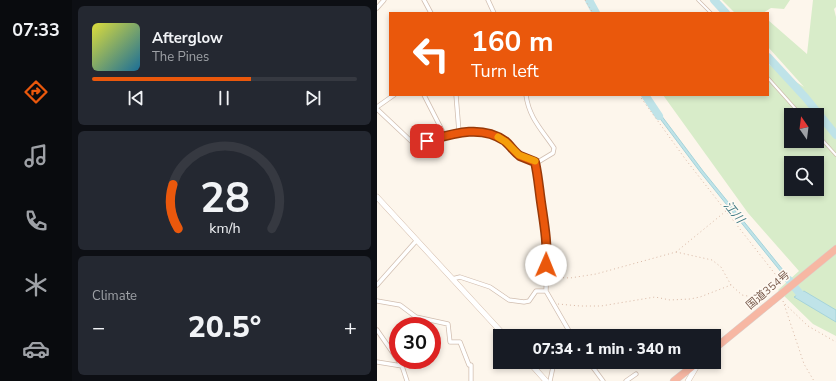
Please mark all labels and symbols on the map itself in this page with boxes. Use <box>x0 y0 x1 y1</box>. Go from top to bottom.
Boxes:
north arrow <box>784 108 824 148</box>
pin <box>410 124 444 158</box>
water label: 江川 <box>720 198 749 228</box>
position arrow <box>525 244 567 286</box>
street label: 国道354号 <box>743 267 793 313</box>
speed limit sign: 30 <box>389 317 441 369</box>

